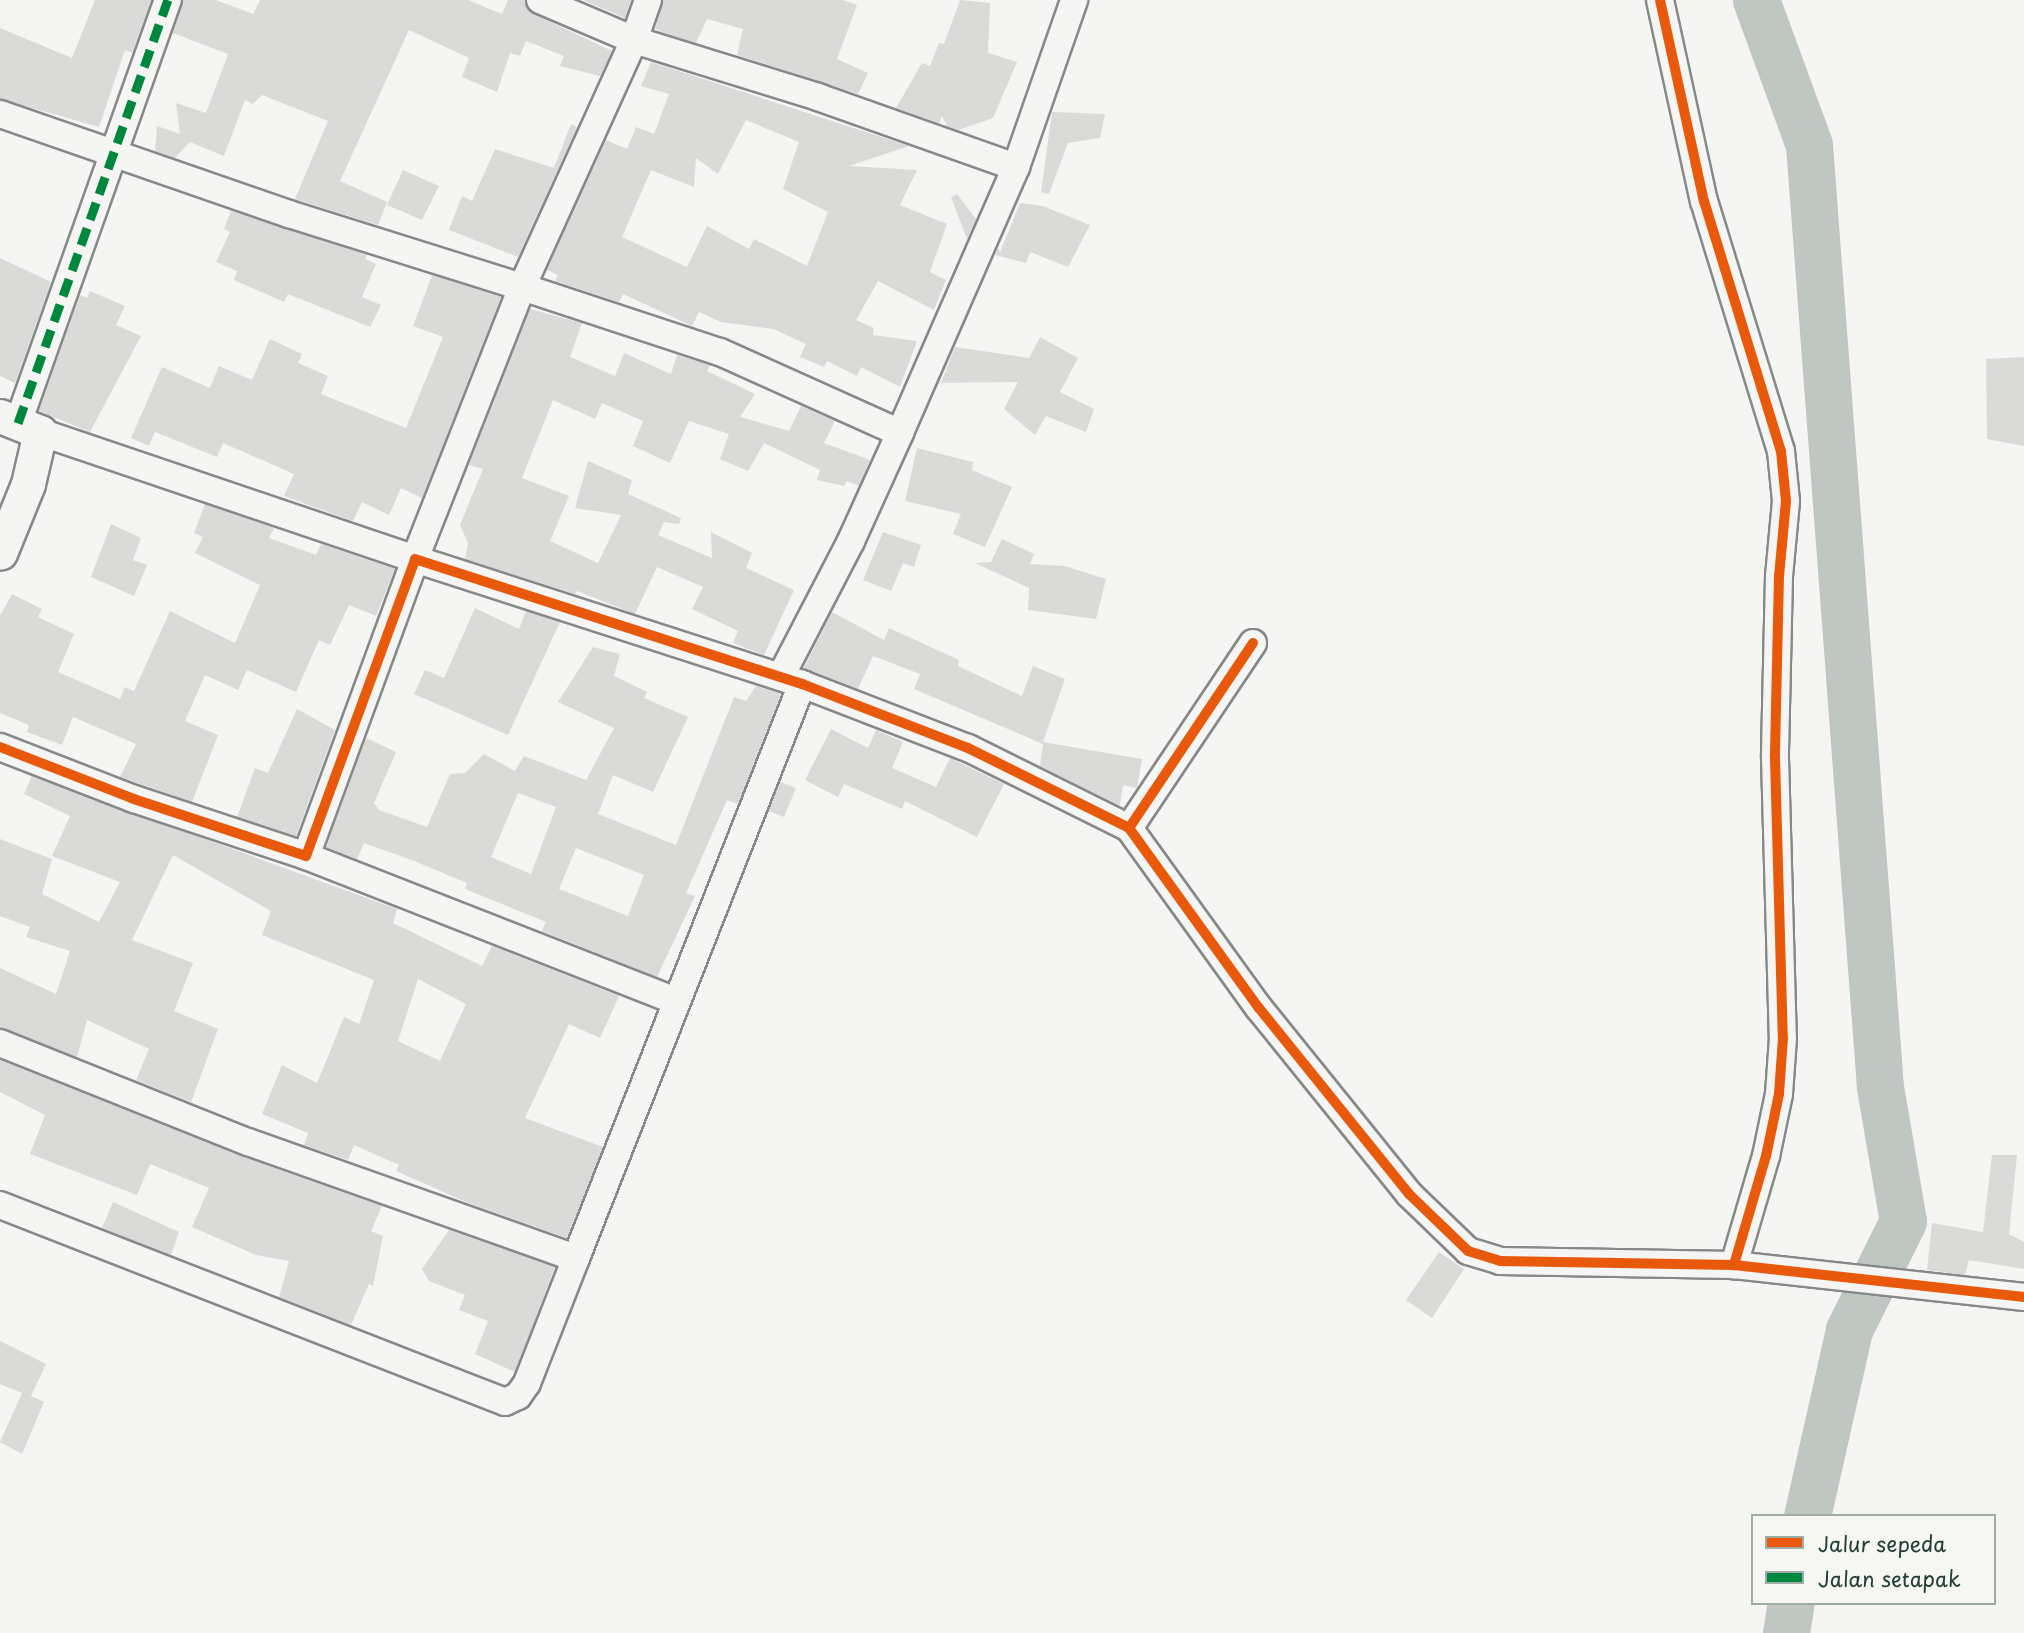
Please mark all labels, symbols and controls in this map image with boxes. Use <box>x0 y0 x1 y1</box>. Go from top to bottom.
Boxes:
legend <box>1751 1514 1996 1605</box>
text: Jalur sepeda <box>1818 1527 1946 1559</box>
text: Jalan setapak <box>1818 1562 1961 1594</box>

